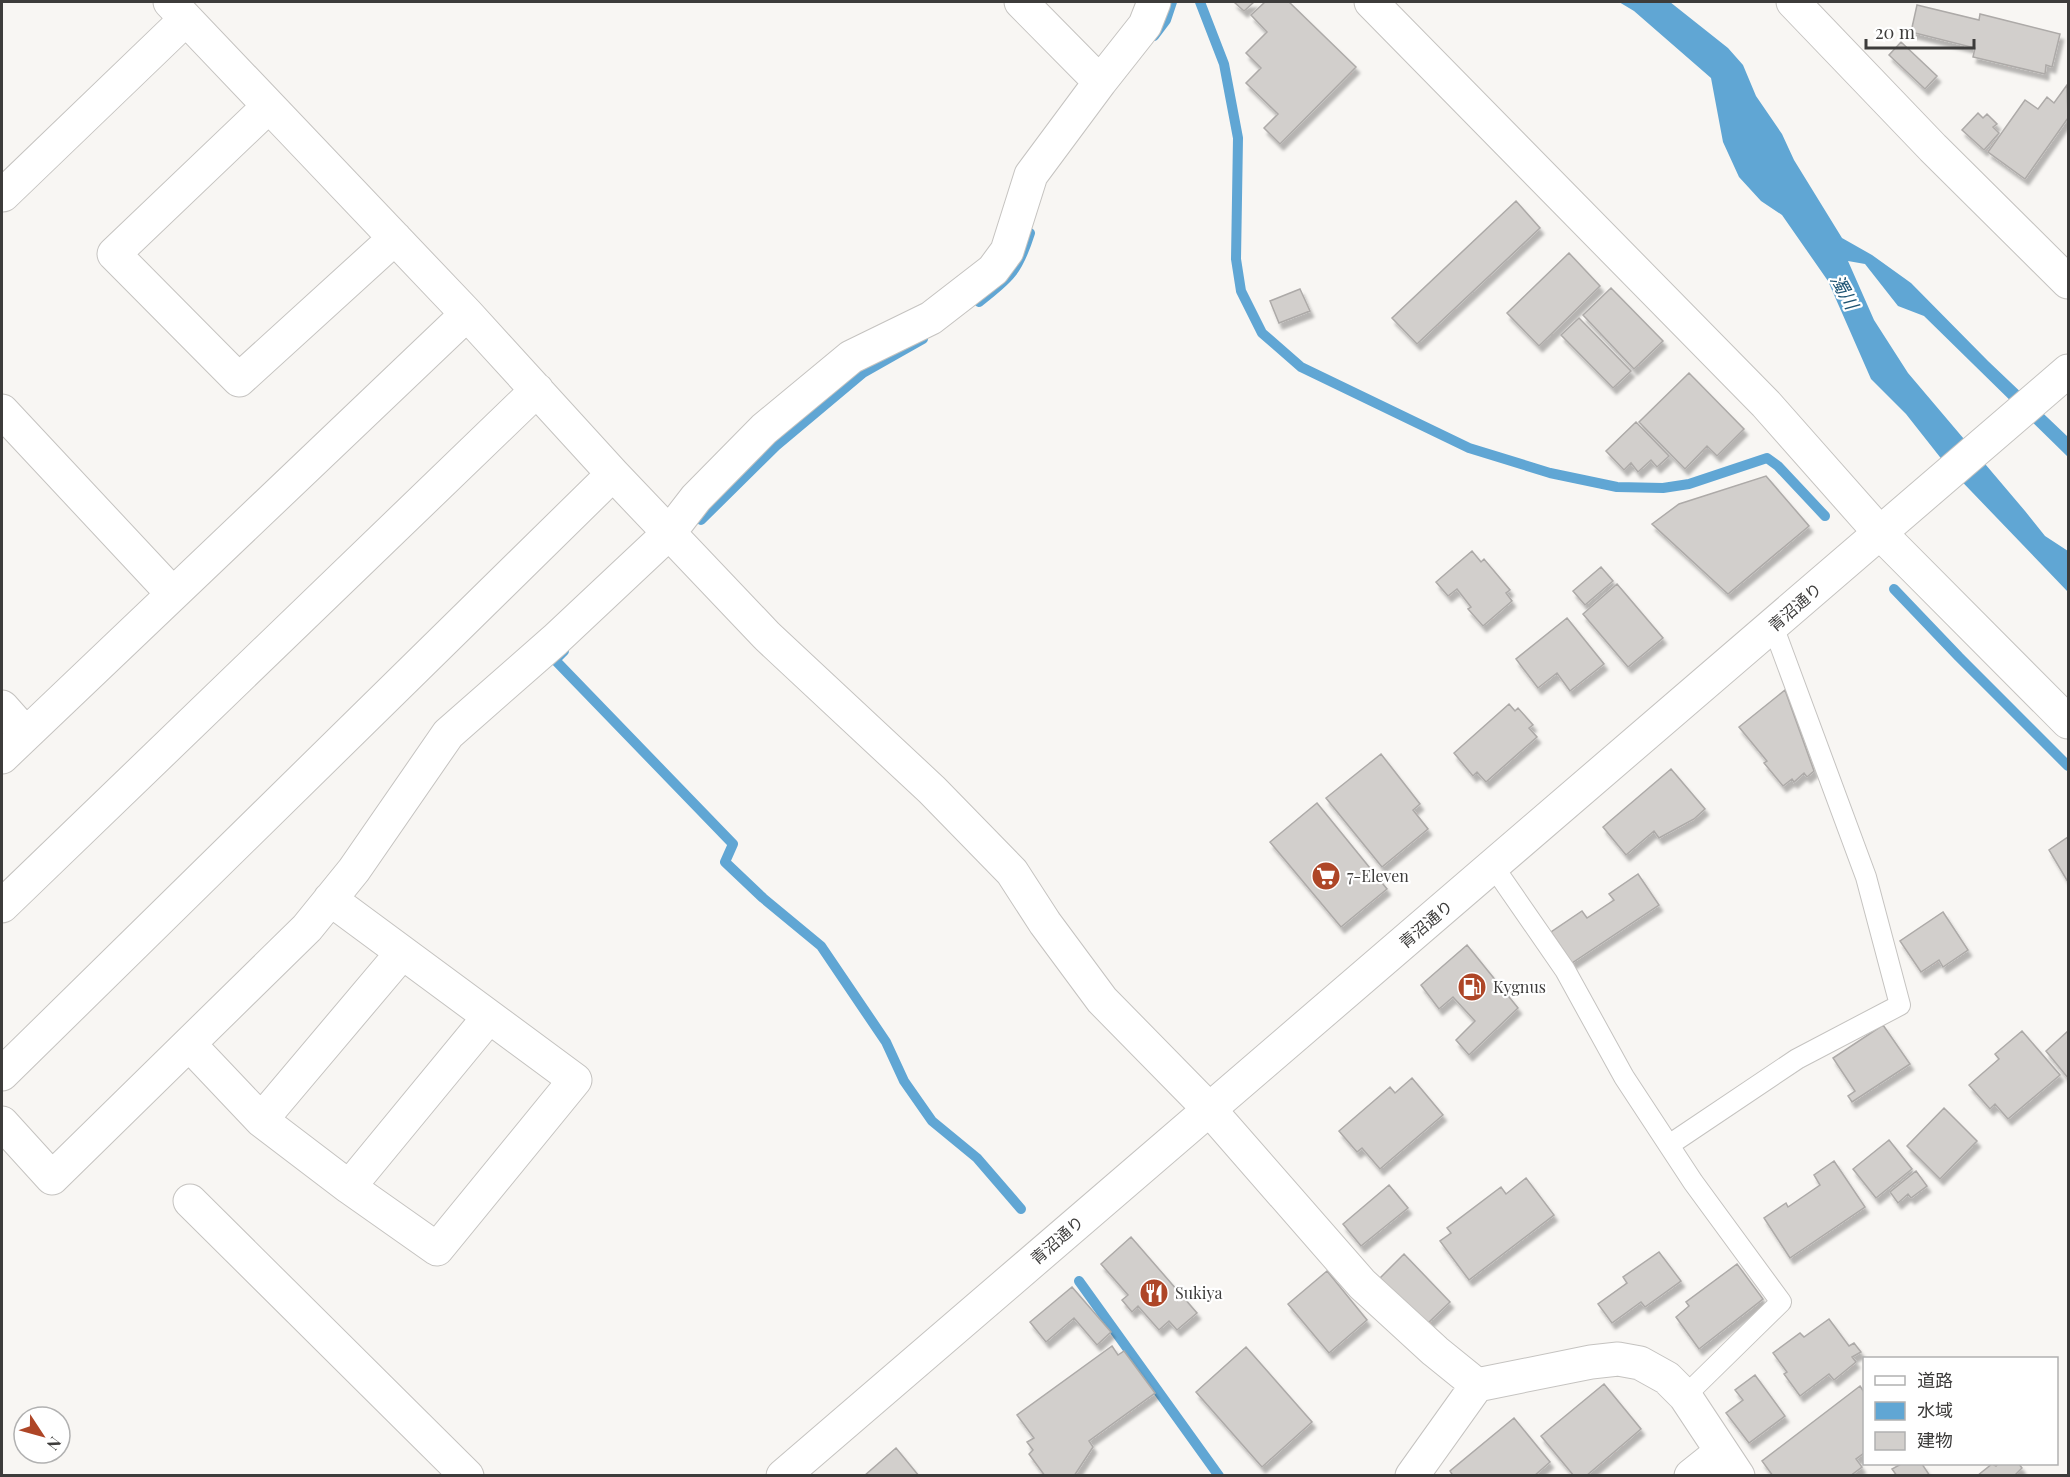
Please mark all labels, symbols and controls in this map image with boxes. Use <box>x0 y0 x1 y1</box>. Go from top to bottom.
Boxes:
scale bar <box>1866 12 1974 50</box>
text: 20 m <box>1875 20 1915 44</box>
water label: 濁川 <box>1826 270 1865 315</box>
street label: 青沼通り <box>1764 578 1826 636</box>
supermarket icon: 7-Eleven <box>1310 860 1342 892</box>
place label: 7-Eleven <box>1347 865 1409 886</box>
street label: 青沼通り <box>1394 895 1457 952</box>
fuel station icon: Kygnus <box>1456 971 1488 1003</box>
place label: Kygnus <box>1493 976 1546 997</box>
street label: 青沼通り <box>1026 1211 1088 1269</box>
restaurant icon: Sukiya <box>1138 1277 1170 1309</box>
place label: Sukiya <box>1175 1282 1222 1303</box>
legend <box>1863 1357 2058 1465</box>
text: 道路 <box>1917 1368 1953 1392</box>
text: 水域 <box>1917 1398 1953 1422</box>
north arrow <box>12 1405 72 1465</box>
text: 建物 <box>1917 1428 1953 1452</box>
text: N <box>42 1433 66 1455</box>

